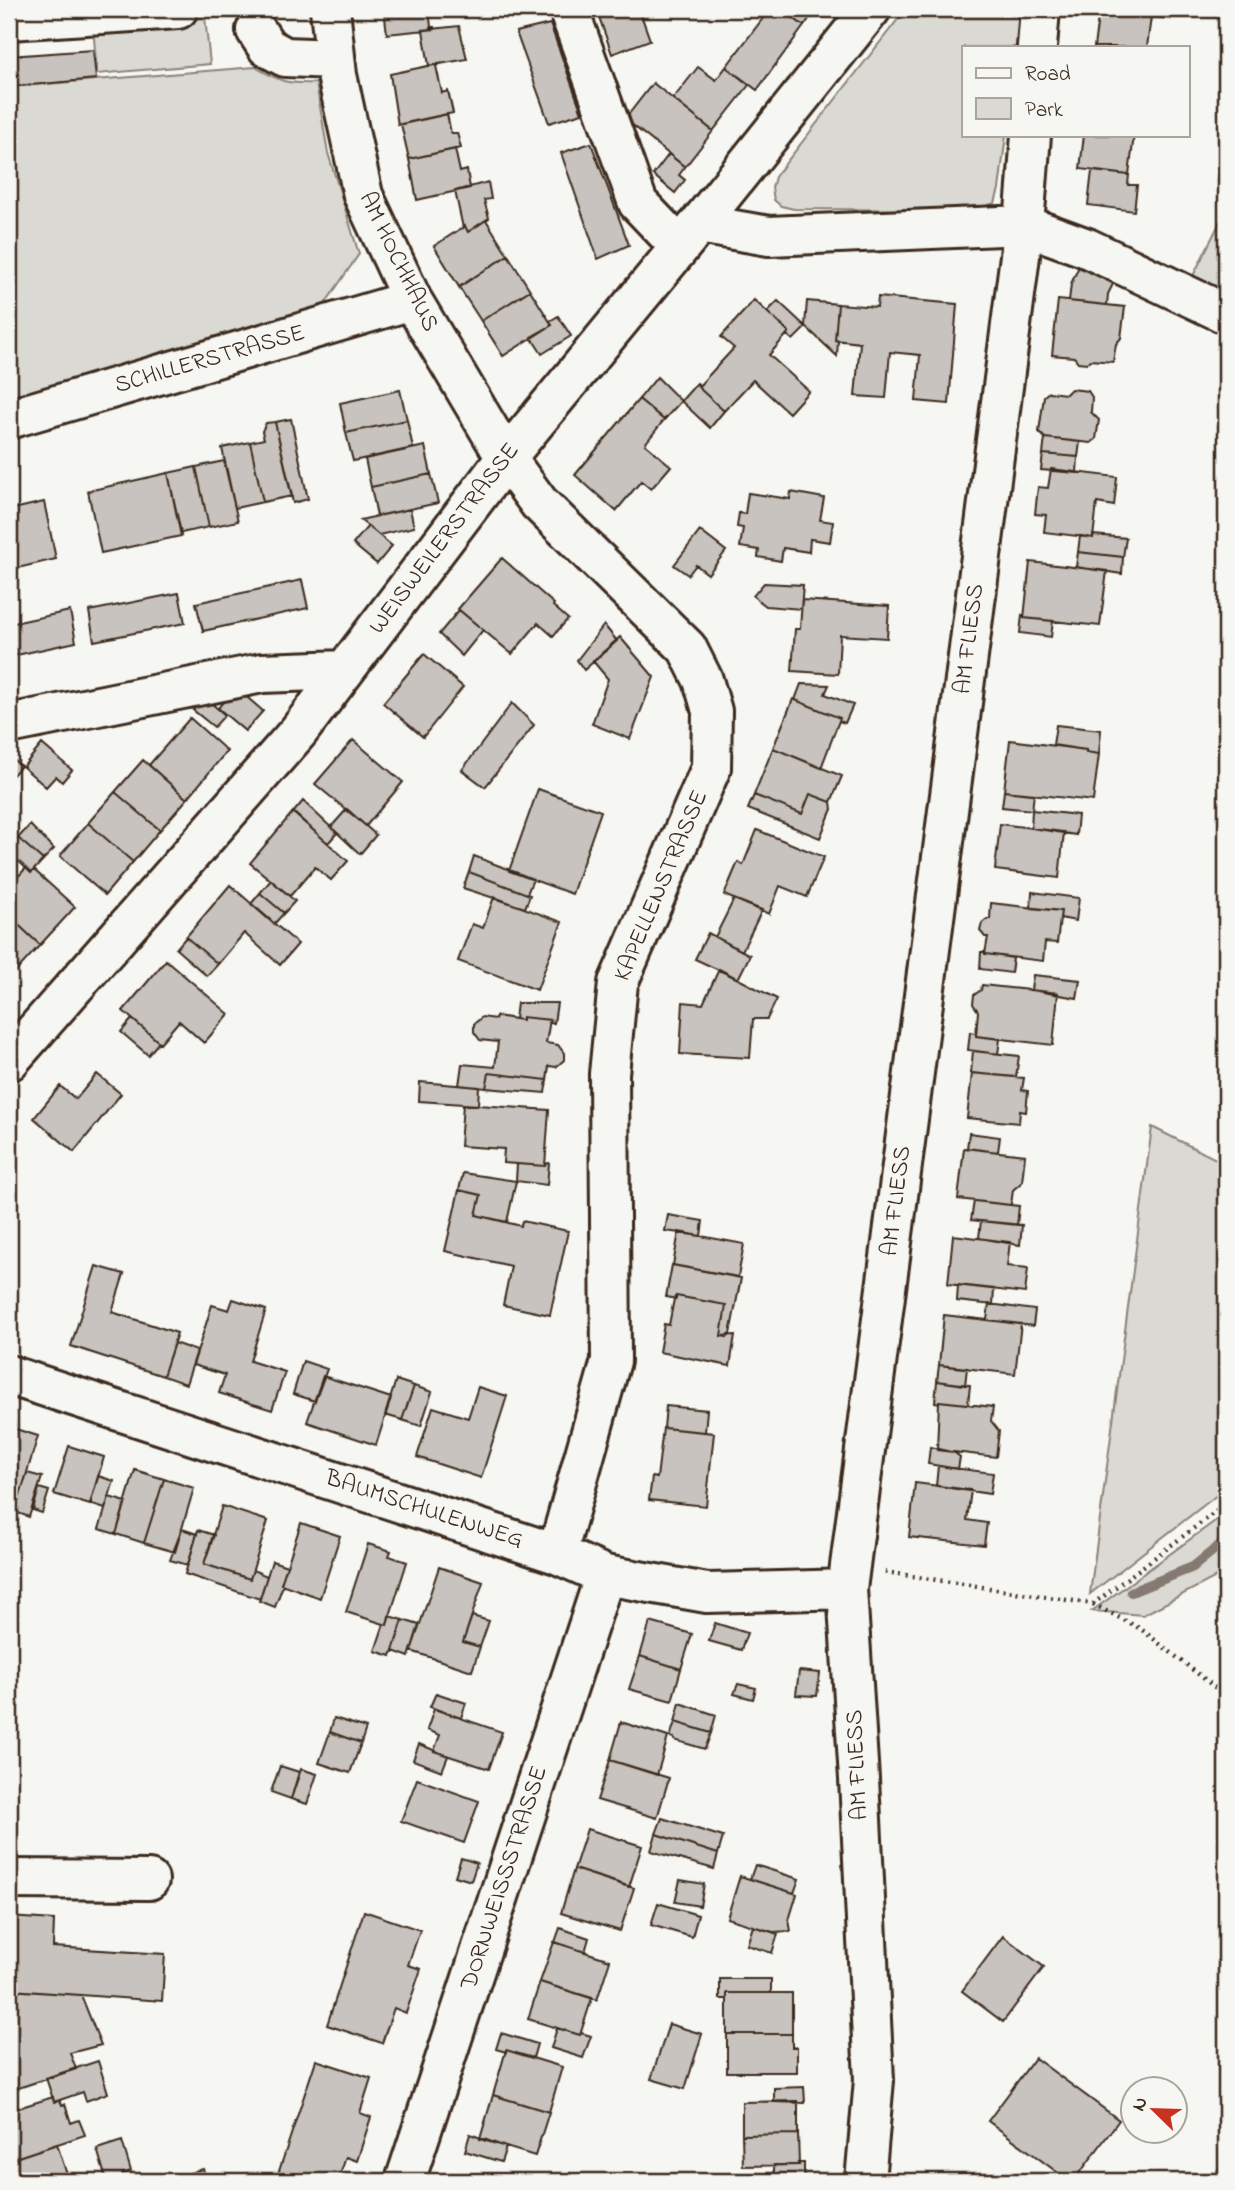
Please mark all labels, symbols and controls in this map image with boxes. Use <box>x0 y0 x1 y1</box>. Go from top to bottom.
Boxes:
legend <box>962 46 1190 136</box>
text: Road <box>1025 60 1071 90</box>
text: Park <box>1025 96 1064 126</box>
street label: AM HOCHHAUS <box>349 186 447 338</box>
street label: SCHILLERSTRASSE <box>111 316 309 404</box>
street label: WEISWEILERSTRASSE <box>361 436 529 642</box>
street label: AM FLIESS <box>946 582 994 696</box>
street label: KAPELLENSTRASSE <box>606 785 718 987</box>
street label: AM FLIESS <box>873 1144 921 1258</box>
street label: BAUMSCHULENWEG <box>320 1461 527 1559</box>
street label: AM FLIESS <box>838 1709 878 1821</box>
street label: DORNWEISSSTRASSE <box>452 1762 558 1995</box>
north arrow <box>1120 2074 1190 2144</box>
text: N <box>1126 2093 1156 2116</box>

